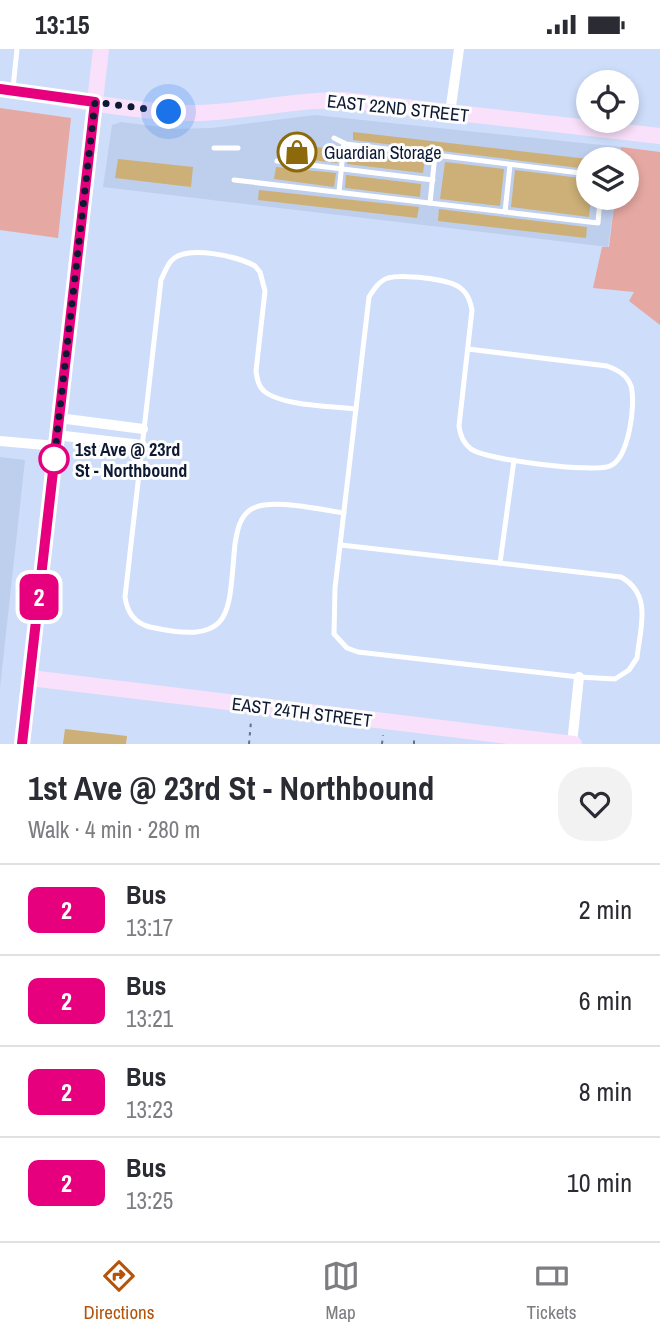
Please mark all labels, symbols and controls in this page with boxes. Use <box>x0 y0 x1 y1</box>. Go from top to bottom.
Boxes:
text: 13:15 <box>35 7 90 42</box>
map controls <box>576 70 639 210</box>
button: locate <box>576 70 639 133</box>
street label: EAST 22ND STREET <box>326 88 470 128</box>
your location <box>151 94 186 129</box>
shop icon: Guardian Storage <box>276 131 318 173</box>
place label: Guardian Storage <box>324 140 441 165</box>
button: layers <box>576 147 639 210</box>
place label: 1st Ave @ 23rd St - Northbound <box>75 437 187 483</box>
marker: 1st Ave @ 23rd St - Northbound <box>39 444 69 474</box>
line badge: 2 <box>16 574 62 620</box>
text: 2 <box>34 581 44 613</box>
street label: EAST 24TH STREET <box>231 691 373 733</box>
text: 1st Ave @ 23rd St - Northbound <box>28 766 434 810</box>
button: heart <box>558 767 632 841</box>
text: Walk · 4 min · 280 m <box>28 814 200 845</box>
text: Bus <box>126 877 166 912</box>
text: 2 min <box>579 892 632 927</box>
text: 2 <box>61 894 72 926</box>
text: 13:17 <box>126 912 173 943</box>
text: Bus <box>126 968 166 1003</box>
text: 6 min <box>579 983 632 1018</box>
text: 2 <box>61 985 72 1017</box>
text: 13:21 <box>126 1003 173 1034</box>
text: Bus <box>126 1059 166 1094</box>
text: 8 min <box>579 1074 632 1109</box>
text: 2 <box>61 1076 72 1108</box>
text: 13:23 <box>126 1094 173 1125</box>
text: Bus <box>126 1150 166 1185</box>
text: 10 min <box>567 1165 632 1200</box>
text: 2 <box>61 1167 72 1199</box>
text: 13:25 <box>126 1185 173 1216</box>
tab: Directions <box>84 1257 155 1325</box>
tab: Map <box>322 1257 360 1325</box>
tab: Tickets <box>527 1257 576 1325</box>

